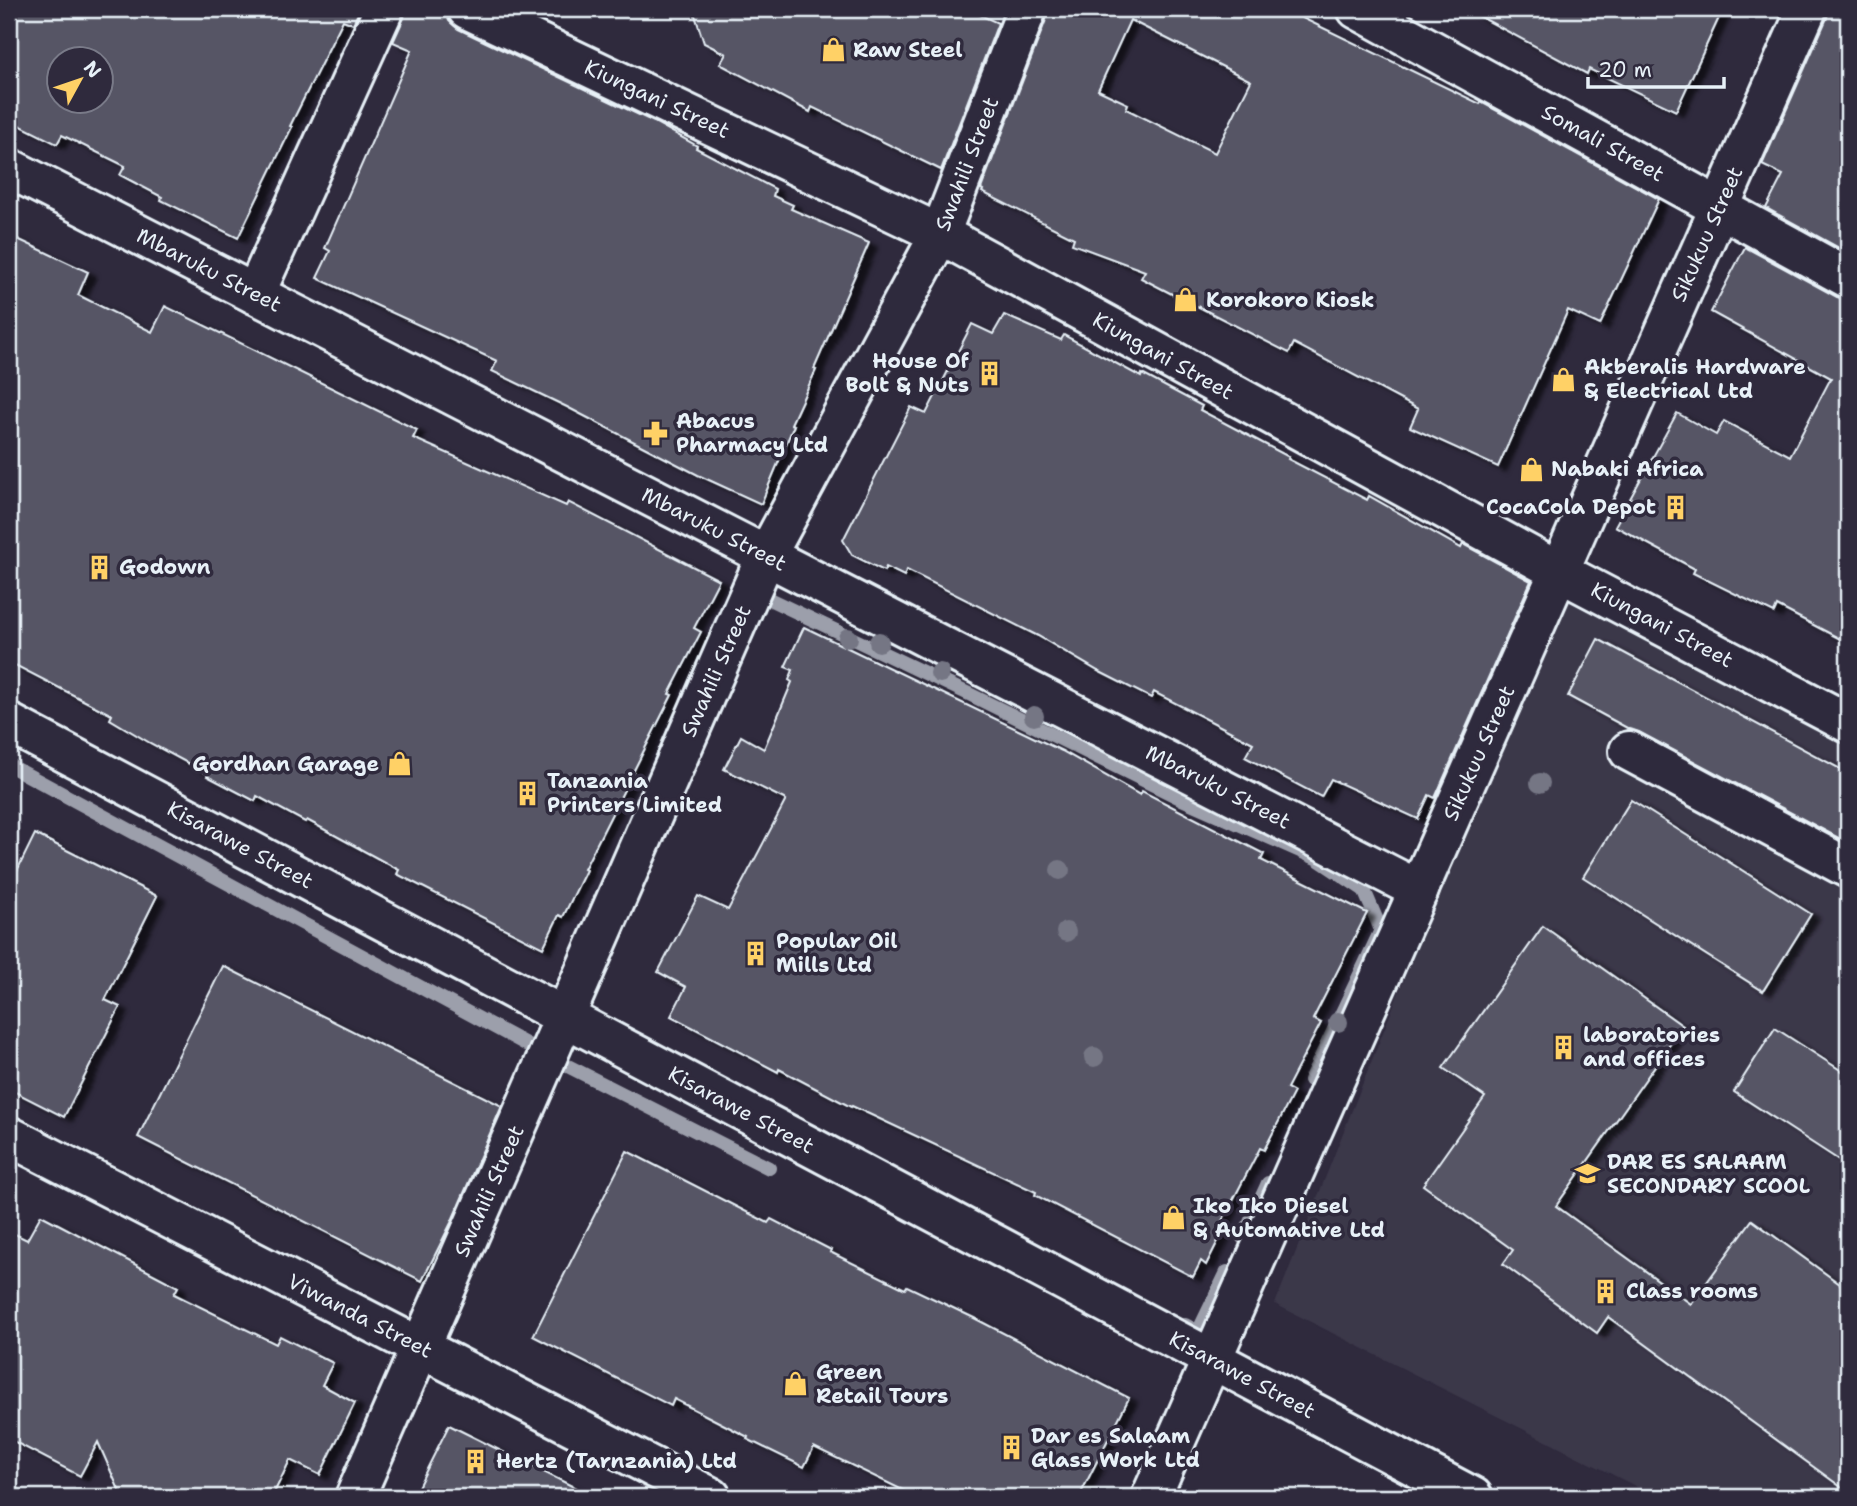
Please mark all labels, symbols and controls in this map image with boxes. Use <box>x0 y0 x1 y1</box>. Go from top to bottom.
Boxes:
shop icon: Raw Steel <box>819 36 847 64</box>
place label: Raw Steel <box>853 36 963 64</box>
north arrow <box>46 46 116 116</box>
scale bar <box>1588 46 1724 90</box>
street label: Kiungani Street <box>580 53 734 145</box>
text: N <box>78 56 107 83</box>
text: 20 m <box>1598 56 1652 84</box>
street label: Swahili Street <box>929 93 1005 235</box>
street label: Somali Street <box>1537 98 1669 188</box>
street label: Sikukuu Street <box>1665 162 1749 306</box>
street label: Mbaruku Street <box>132 221 286 319</box>
shop icon: Korokoro Kiosk <box>1172 286 1200 314</box>
place label: Korokoro Kiosk <box>1206 286 1375 314</box>
street label: Kiungani Street <box>1087 306 1239 406</box>
place label: House Of Bolt & Nuts <box>845 347 970 399</box>
place label: Akberalis Hardware & Electrical Ltd <box>1584 353 1806 405</box>
building icon: House Of Bolt & Nuts <box>975 359 1003 387</box>
shop icon: Akberalis Hardware & Electrical Ltd <box>1550 365 1578 393</box>
place label: Abacus Pharmacy Ltd <box>676 407 828 459</box>
pharmacy icon: Abacus Pharmacy Ltd <box>642 419 670 447</box>
shop icon: Nabaki Africa <box>1517 455 1545 483</box>
place label: Nabaki Africa <box>1551 455 1704 483</box>
street label: Mbaruku Street <box>637 480 791 578</box>
place label: CocaCola Depot <box>1486 493 1656 521</box>
building icon: CocaCola Depot <box>1662 493 1690 521</box>
building icon: Godown <box>85 553 113 581</box>
place label: Godown <box>119 553 210 581</box>
street label: Kiungani Street <box>1586 576 1738 674</box>
street label: Swahili Street <box>674 601 758 741</box>
street label: Sikukuu Street <box>1437 681 1521 825</box>
street label: Mbaruku Street <box>1141 738 1295 836</box>
place label: Gordhan Garage <box>192 750 379 778</box>
shop icon: Gordhan Garage <box>385 750 413 778</box>
place label: Tanzania Printers Limited <box>547 767 722 819</box>
building icon: Tanzania Printers Limited <box>513 779 541 807</box>
street label: Kisarawe Street <box>162 795 318 895</box>
place label: Popular Oil Mills Ltd <box>776 927 898 979</box>
building icon: Popular Oil Mills Ltd <box>742 939 770 967</box>
place label: laboratories and offices <box>1583 1021 1720 1073</box>
building icon: laboratories and offices <box>1549 1033 1577 1061</box>
street label: Kisarawe Street <box>663 1060 819 1160</box>
street label: Swahili Street <box>447 1121 531 1261</box>
place label: DAR ES SALAAM SECONDARY SCOOL <box>1607 1148 1810 1200</box>
school or university icon: DAR ES SALAAM SECONDARY SCOOL <box>1573 1160 1601 1188</box>
place label: Iko Iko Diesel & Automative Ltd <box>1193 1192 1385 1244</box>
shop icon: Iko Iko Diesel & Automative Ltd <box>1159 1204 1187 1232</box>
street label: Viwanda Street <box>283 1267 437 1365</box>
building icon: Class rooms <box>1592 1277 1620 1305</box>
place label: Class rooms <box>1626 1277 1758 1305</box>
street label: Kisarawe Street <box>1164 1325 1320 1425</box>
place label: Green Retail Tours <box>816 1358 948 1410</box>
shop icon: Green Retail Tours <box>782 1370 810 1398</box>
place label: Dar es Salaam Glass Work Ltd <box>1031 1422 1200 1474</box>
building icon: Dar es Salaam Glass Work Ltd <box>997 1434 1025 1462</box>
building icon: Hertz (Tarnzania) Ltd <box>462 1447 490 1475</box>
place label: Hertz (Tarnzania) Ltd <box>496 1447 737 1475</box>

